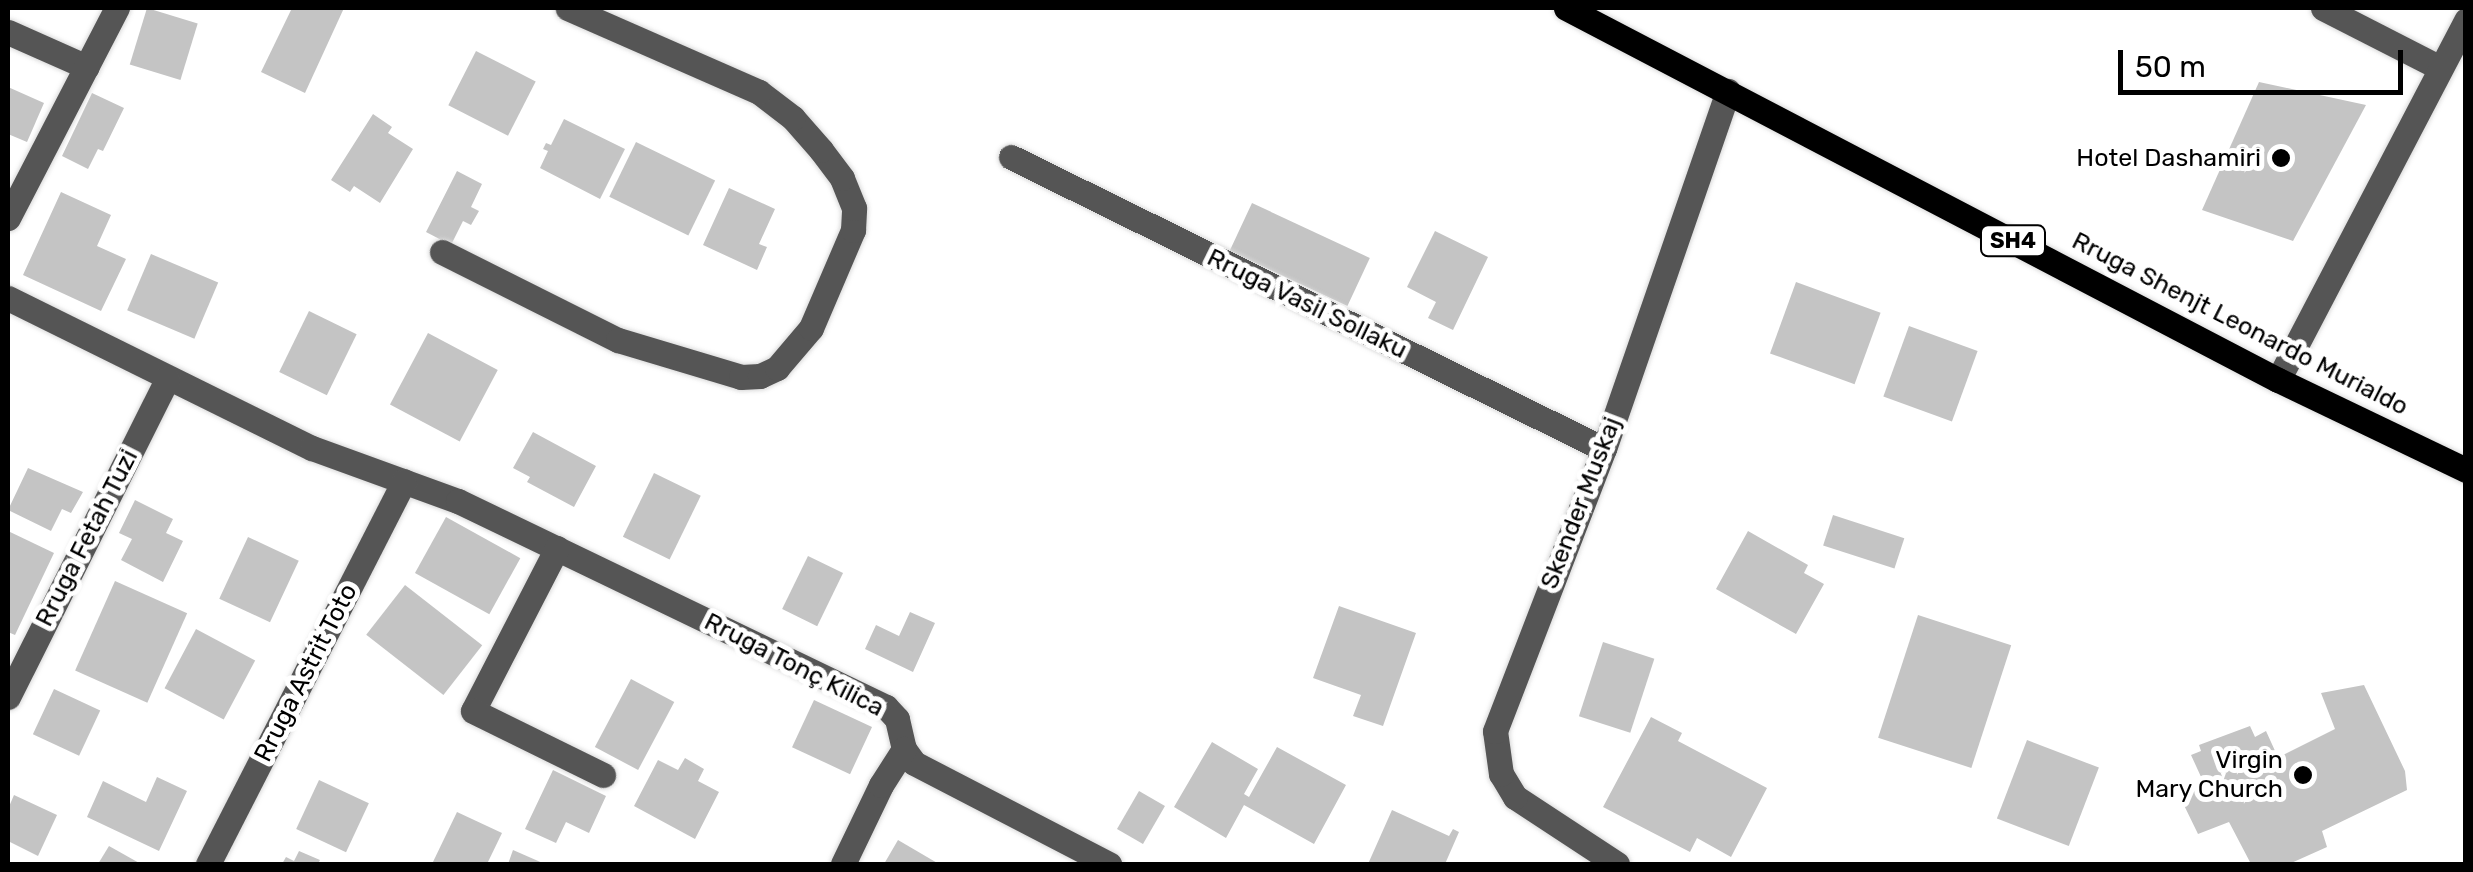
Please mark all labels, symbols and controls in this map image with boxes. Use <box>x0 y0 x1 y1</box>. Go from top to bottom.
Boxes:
scale bar <box>2123 30 2408 92</box>
text: 50 m <box>2135 49 2206 85</box>
place label: Hotel Dashamiri <box>2076 143 2261 173</box>
marker: Hotel Dashamiri <box>2270 147 2292 169</box>
road number: SH4 <box>1978 224 2048 258</box>
street label: Rruga Shenjt Leonardo Murialdo <box>2067 226 2413 422</box>
street label: Rruga Vasil Sollaku <box>1202 242 1412 366</box>
street label: Skender Muskaj <box>1534 413 1628 593</box>
street label: Rruga Fetah Tuzi <box>29 444 145 632</box>
street label: Rruga Astrit Toto <box>248 578 364 768</box>
street label: Rruga Tonç Kilica <box>699 607 889 723</box>
place label: Virgin Mary Church <box>2135 746 2283 805</box>
marker: Virgin Mary Church <box>2292 764 2314 786</box>

